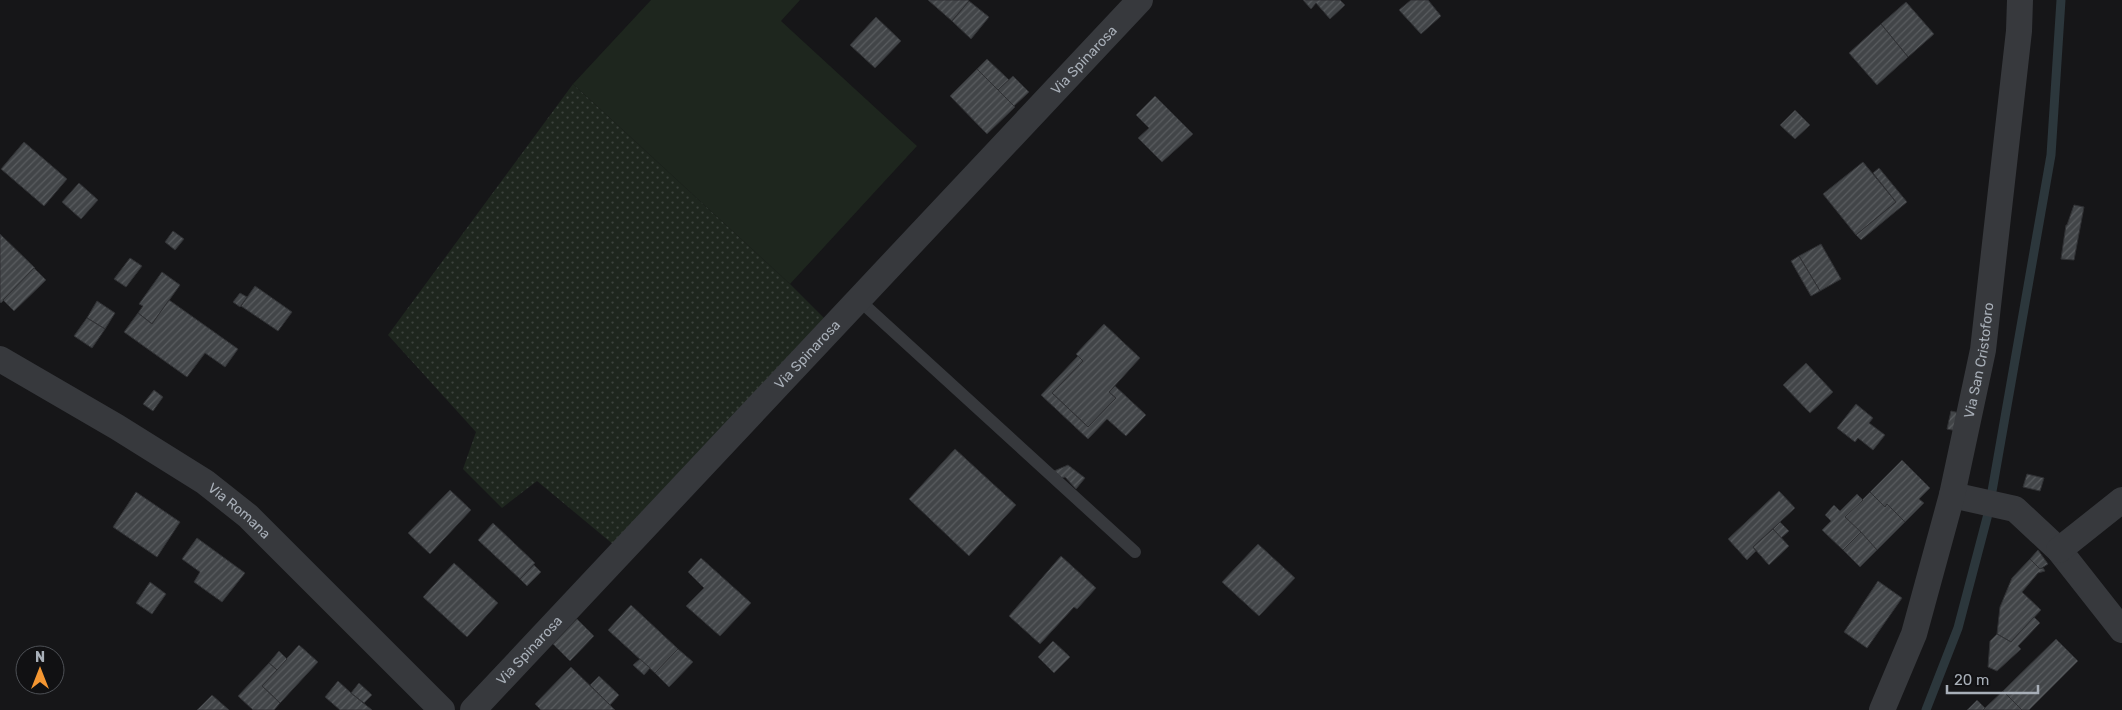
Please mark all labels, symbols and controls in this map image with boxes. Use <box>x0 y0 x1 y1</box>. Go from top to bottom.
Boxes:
street label: Via Spinarosa <box>1047 22 1120 98</box>
street label: Via San Cristoforo <box>1960 302 1997 420</box>
street label: Via Spinarosa <box>771 316 844 392</box>
street label: Via Romana <box>205 479 274 542</box>
street label: Via Spinarosa <box>493 612 566 688</box>
north arrow <box>15 645 65 695</box>
text: N <box>35 649 45 666</box>
scale bar <box>1947 662 2038 694</box>
text: 20 m <box>1954 671 1989 689</box>

